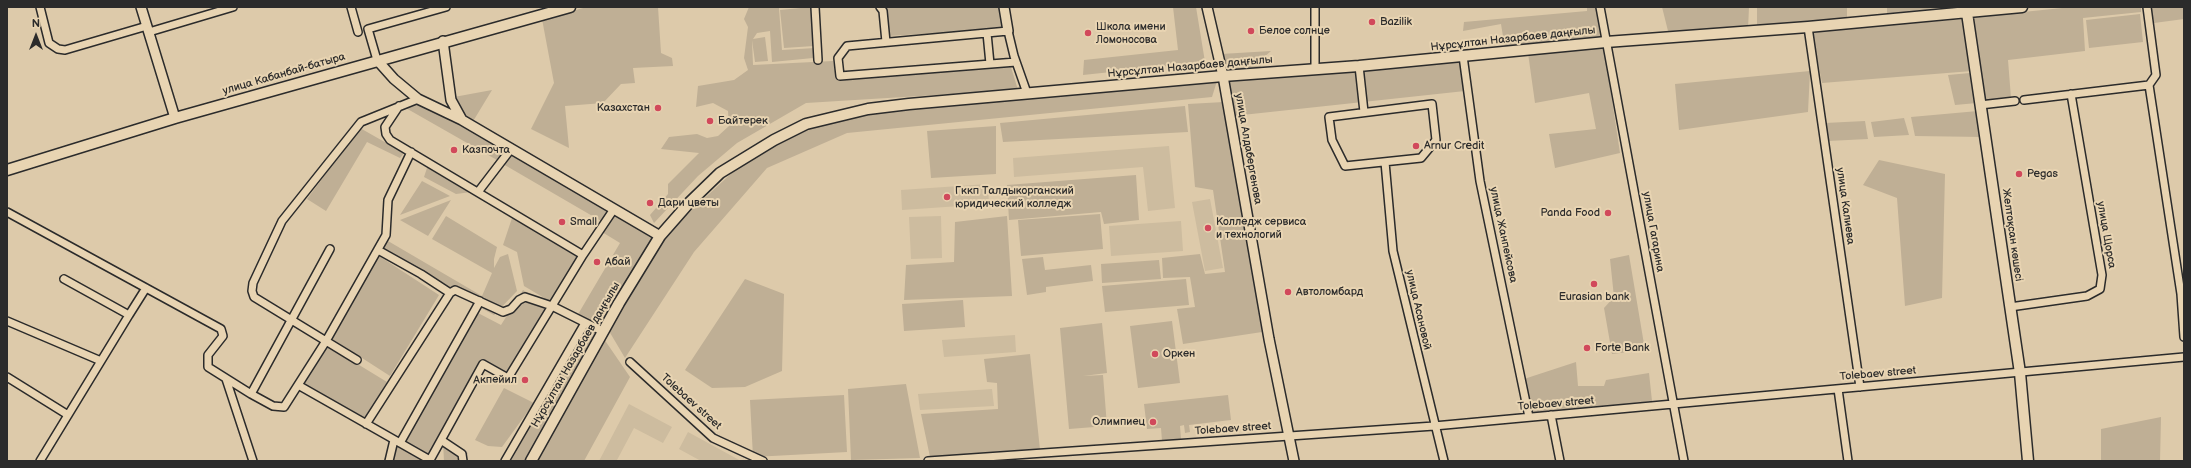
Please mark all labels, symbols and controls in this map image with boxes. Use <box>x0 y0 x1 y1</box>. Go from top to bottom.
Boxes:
place label: Bazilik <box>1380 15 1412 29</box>
north arrow <box>16 16 56 56</box>
text: N <box>32 17 40 30</box>
marker: Bazilik <box>1367 17 1377 27</box>
place label: Школа имени Ломоносова <box>1096 20 1166 46</box>
place label: Белое солнце <box>1259 24 1330 38</box>
street label: Нұрсұлтан Назарбаев даңғылы <box>1430 24 1596 54</box>
marker: Белое солнце <box>1246 26 1256 36</box>
marker: Школа имени Ломоносова <box>1083 28 1093 38</box>
street label: улица Кабанбай-батыра <box>221 50 347 98</box>
street label: Нұрсұлтан Назарбаев даңғылы <box>1107 53 1273 81</box>
street label: улица Алдабергенова <box>1232 92 1264 206</box>
place label: Казахстан <box>597 101 650 115</box>
marker: Казахстан <box>653 103 663 113</box>
place label: Байтерек <box>718 114 768 128</box>
marker: Байтерек <box>705 116 715 126</box>
place label: Arnur Credit <box>1424 139 1484 153</box>
marker: Arnur Credit <box>1411 141 1421 151</box>
place label: Казпочта <box>462 143 510 157</box>
marker: Казпочта <box>449 145 459 155</box>
street label: улица Калиева <box>1833 167 1857 245</box>
place label: Pegas <box>2027 167 2058 181</box>
marker: Pegas <box>2014 169 2024 179</box>
place label: Гккп Талдыкорганский юридический колледж <box>955 184 1074 210</box>
street label: улица Жанпейсова <box>1486 186 1520 284</box>
street label: Желтоқсан көшесі <box>1999 188 2025 282</box>
street label: улица Гагарина <box>1639 191 1667 273</box>
marker: Гккп Талдыкорганский юридический колледж <box>942 192 952 202</box>
place label: Дари цветы <box>658 196 719 210</box>
marker: Дари цветы <box>645 198 655 208</box>
street label: улица Щорса <box>2094 200 2118 270</box>
place label: Panda Food <box>1541 206 1600 220</box>
marker: Panda Food <box>1603 208 1613 218</box>
place label: Small <box>570 215 597 229</box>
place label: Колледж сервиса и технологий <box>1216 215 1306 241</box>
marker: Small <box>557 217 567 227</box>
marker: Колледж сервиса и технологий <box>1203 223 1213 233</box>
place label: Абай <box>605 255 630 269</box>
marker: Абай <box>592 257 602 267</box>
street label: улица Асановой <box>1402 269 1434 351</box>
marker: Eurasian bank <box>1589 279 1599 289</box>
street label: Нұрсұлтан Назарбаев даңғылы <box>529 280 623 430</box>
place label: Автоломбард <box>1296 285 1363 299</box>
marker: Автоломбард <box>1283 287 1293 297</box>
place label: Eurasian bank <box>1559 290 1629 304</box>
place label: Forte Bank <box>1595 341 1649 355</box>
marker: Forte Bank <box>1582 343 1592 353</box>
place label: Оркен <box>1163 347 1195 361</box>
marker: Оркен <box>1150 349 1160 359</box>
street label: Tolebaev street <box>1839 364 1917 384</box>
street label: Tolebaev street <box>658 371 724 433</box>
place label: Акпейил <box>473 373 517 387</box>
marker: Акпейил <box>520 375 530 385</box>
street label: Tolebaev street <box>1517 394 1595 414</box>
place label: Олимпиец <box>1092 415 1145 429</box>
marker: Олимпиец <box>1148 417 1158 427</box>
street label: Tolebaev street <box>1194 420 1272 438</box>

